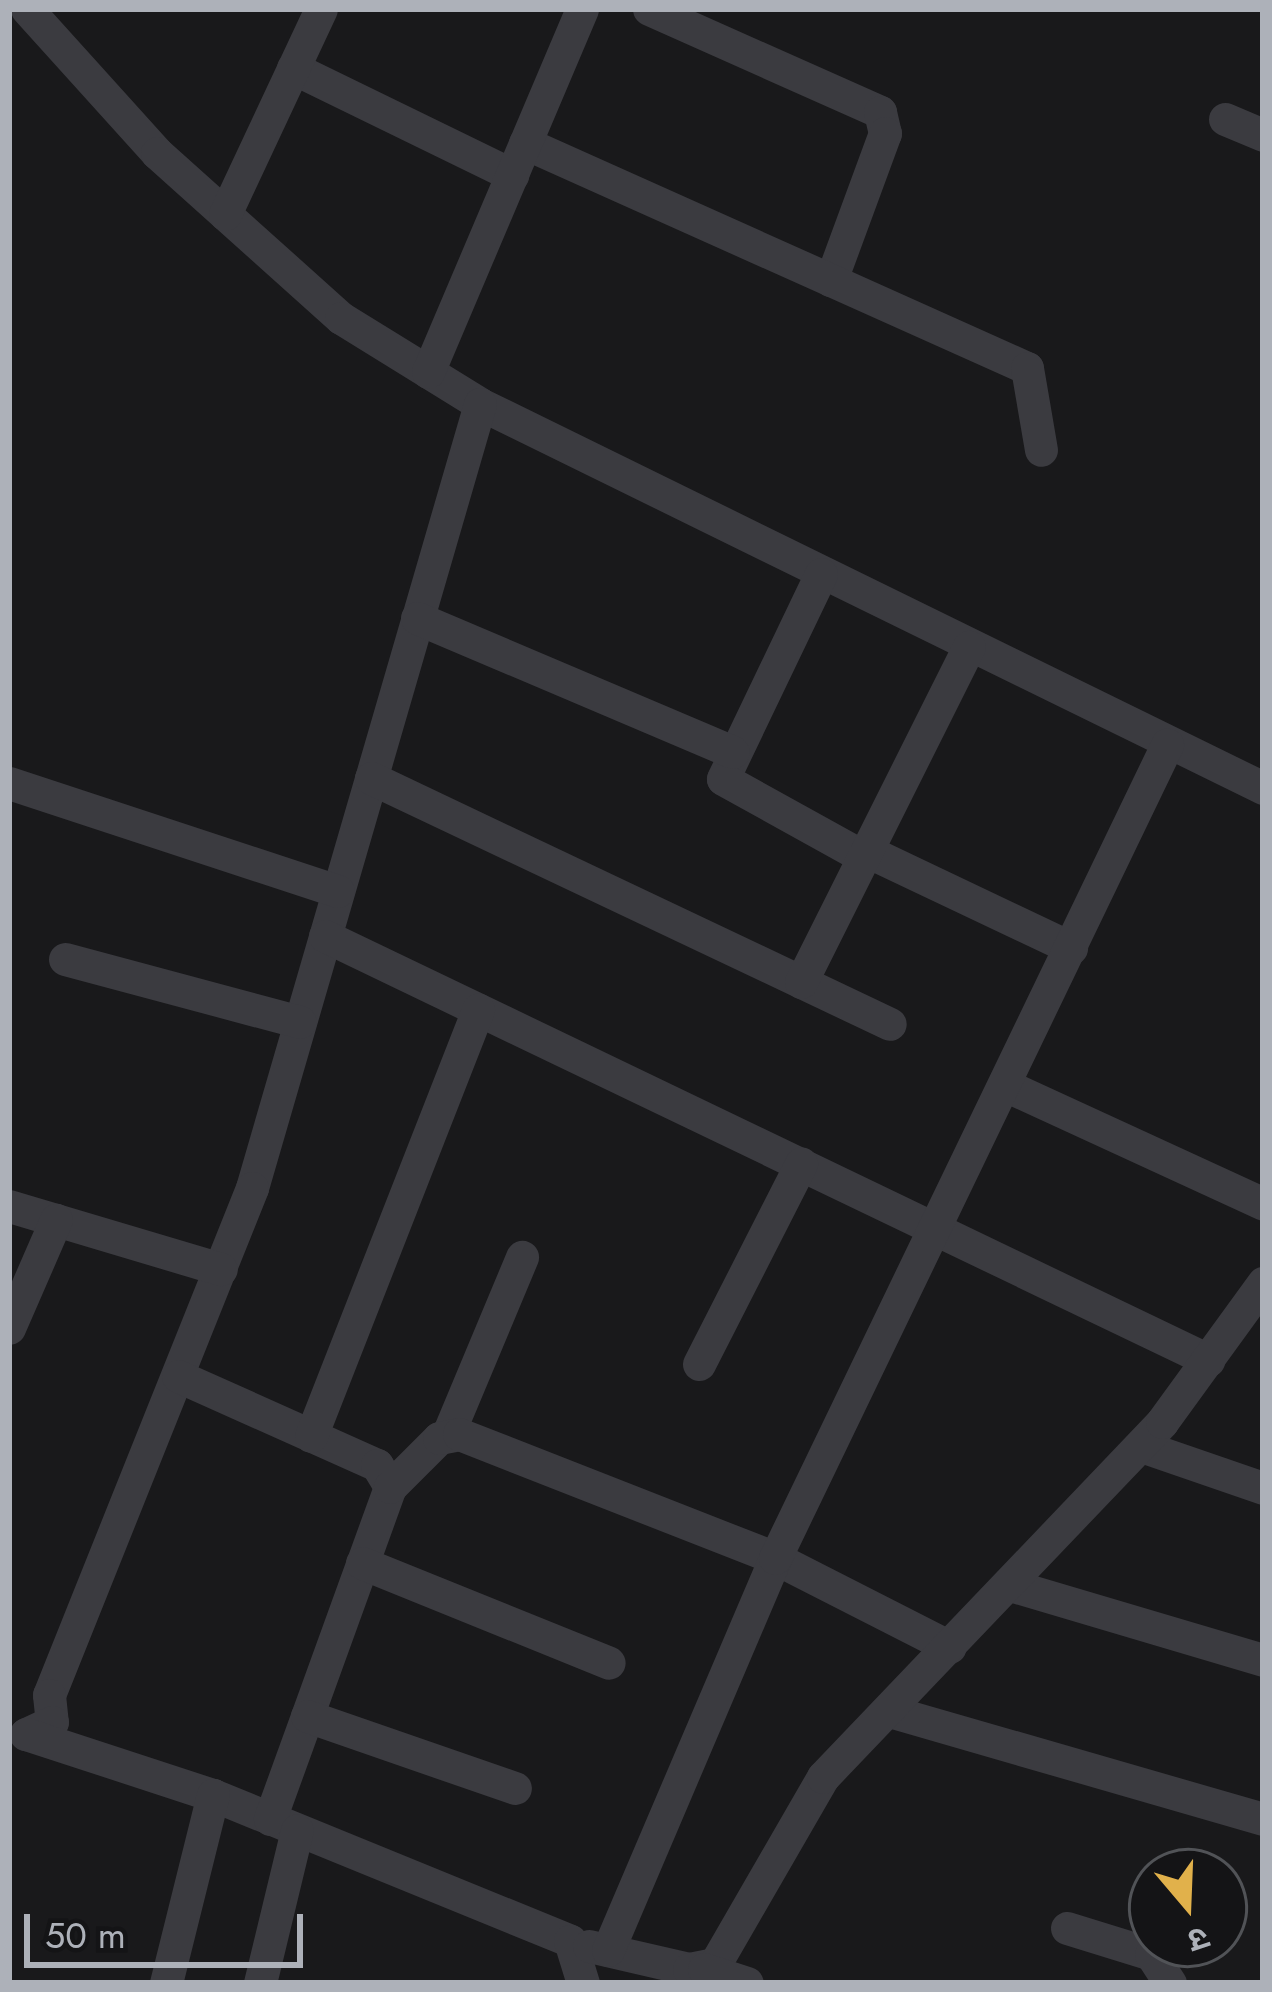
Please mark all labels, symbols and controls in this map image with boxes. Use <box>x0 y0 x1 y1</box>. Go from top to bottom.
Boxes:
north arrow <box>1128 1848 1248 1968</box>
scale bar <box>30 1890 309 1964</box>
text: 50 m <box>45 1909 126 1961</box>
text: उ <box>1182 1914 1216 1965</box>

